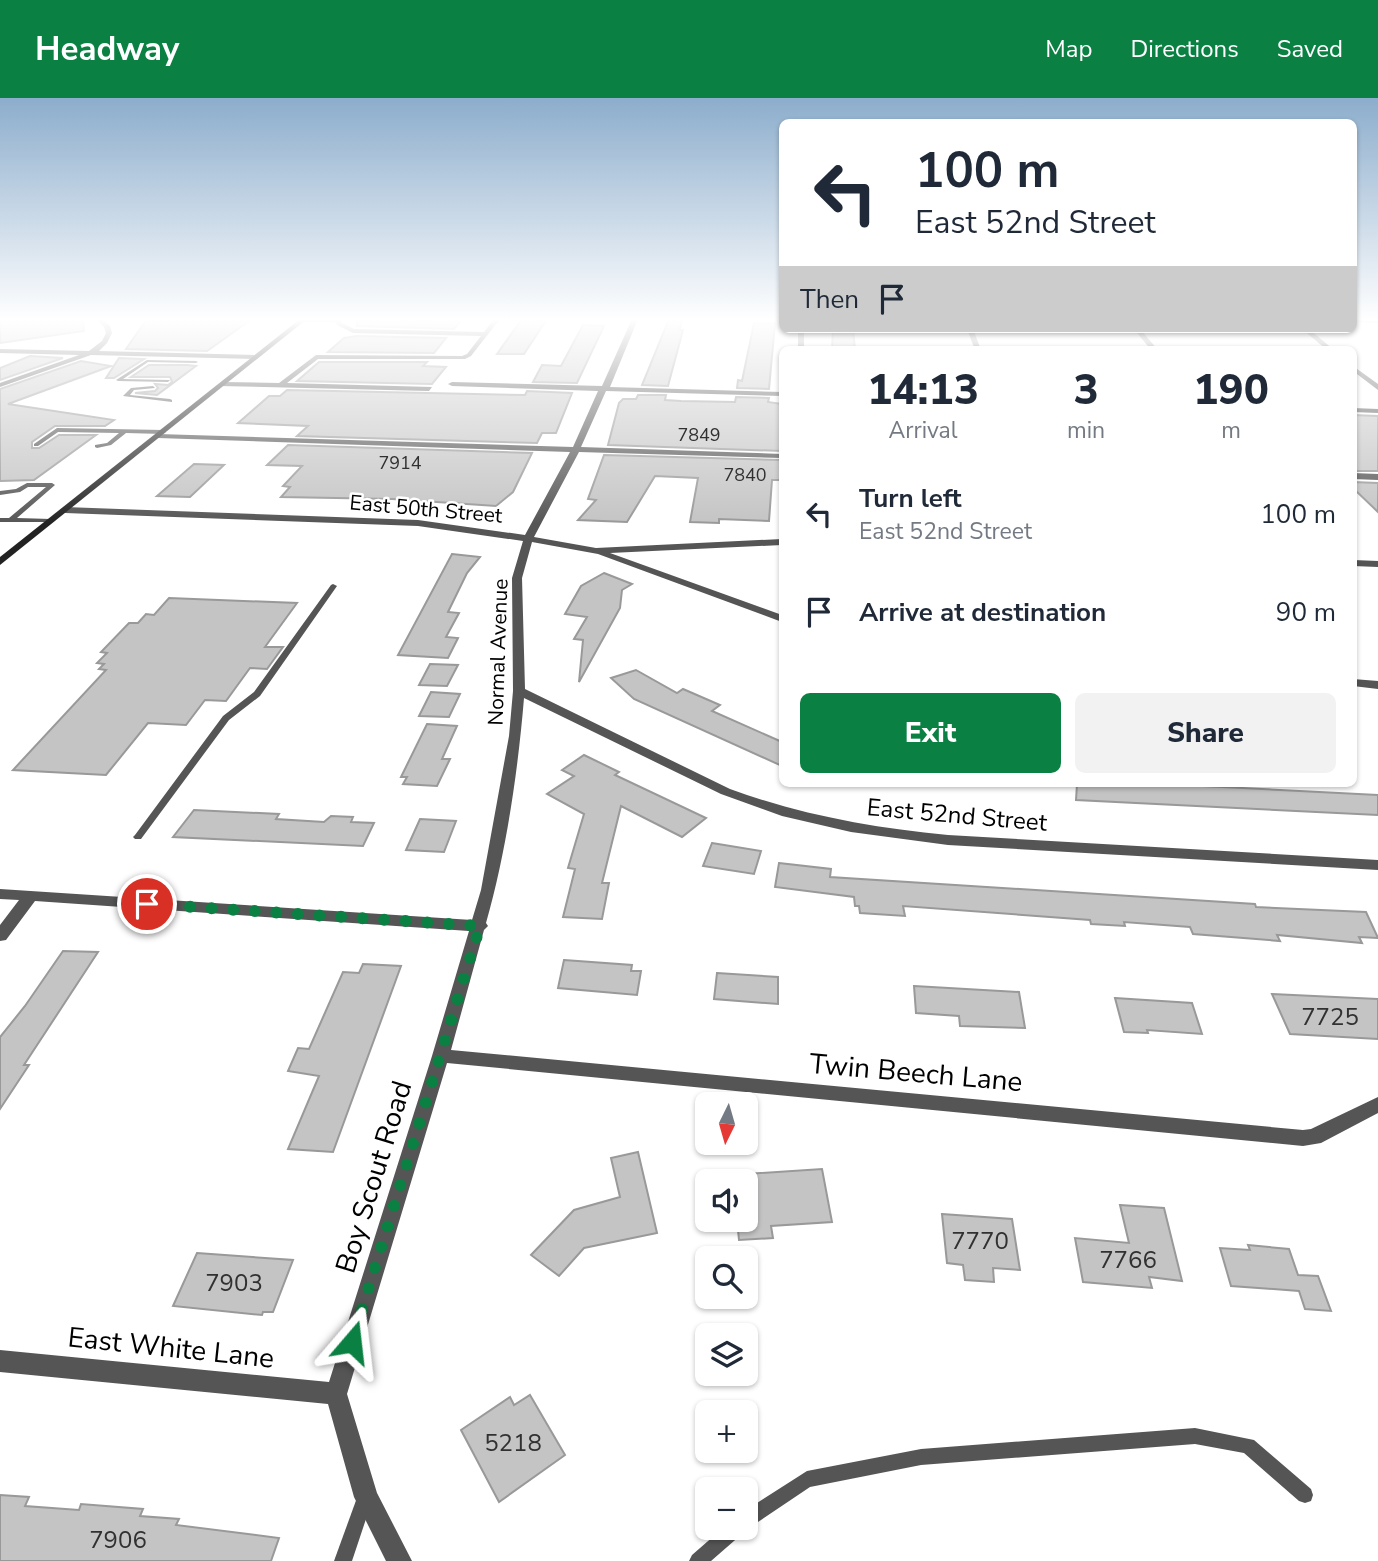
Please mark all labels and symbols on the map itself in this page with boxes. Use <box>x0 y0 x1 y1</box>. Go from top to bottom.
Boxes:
house number: 7849 <box>677 423 721 447</box>
house number: 7914 <box>378 451 422 475</box>
house number: 7840 <box>723 463 767 487</box>
street label: East 50th Street <box>349 488 504 530</box>
street label: Normal Avenue <box>481 578 515 726</box>
street label: East 52nd Street <box>866 791 1049 839</box>
pin <box>117 874 177 934</box>
house number: 7725 <box>1301 1001 1359 1033</box>
street label: Twin Beech Lane <box>808 1045 1024 1101</box>
street label: Boy Scout Road <box>327 1076 421 1278</box>
north arrow <box>695 1092 758 1155</box>
house number: 7770 <box>951 1225 1009 1257</box>
house number: 7766 <box>1099 1244 1157 1276</box>
house number: 7903 <box>205 1267 263 1299</box>
position arrow <box>315 1305 389 1379</box>
street label: East White Lane <box>66 1318 276 1378</box>
house number: 5218 <box>484 1427 542 1459</box>
house number: 7906 <box>89 1524 147 1556</box>

